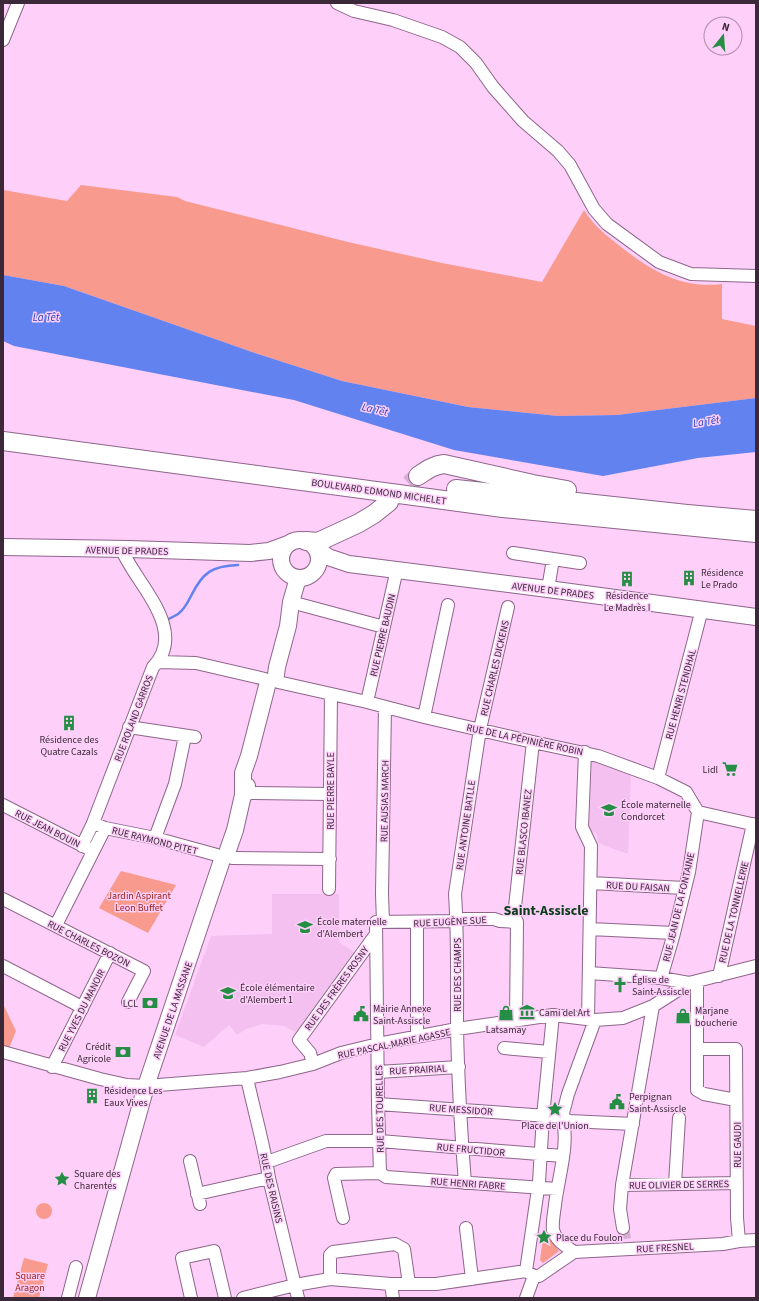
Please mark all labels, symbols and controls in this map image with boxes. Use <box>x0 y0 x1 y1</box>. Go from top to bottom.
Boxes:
north arrow <box>703 16 743 56</box>
text: N <box>720 19 731 35</box>
water label: La Têt <box>33 310 60 325</box>
water label: La Têt <box>360 399 390 420</box>
water label: La Têt <box>692 412 721 431</box>
street label: BOULEVARD EDMOND MICHELET <box>310 476 448 508</box>
street label: AVENUE DE PRADES <box>85 543 169 559</box>
place label: Résidence Le Prado <box>701 566 744 592</box>
building icon: Résidence Le Prado <box>680 569 698 587</box>
building icon: Résidence Le Madrès I <box>618 570 636 588</box>
street label: AVENUE DE PRADES <box>511 579 595 603</box>
place label: Résidence Le Madrès I <box>604 589 650 615</box>
street label: RUE PIERRE BAUDIN <box>367 592 399 678</box>
street label: RUE CHARLES DICKENS <box>477 619 513 717</box>
street label: RUE HENRI STENDHAL <box>662 647 700 741</box>
street label: RUE ROLAND GARROS <box>111 673 157 764</box>
building icon: Résidence des Quatre Cazals <box>60 714 78 732</box>
street label: RUE DE LA PÉPINIÈRE ROBIN <box>465 721 584 759</box>
place label: Résidence des Quatre Cazals <box>39 733 99 759</box>
street label: RUE PIERRE BAYLE <box>324 752 338 830</box>
street label: RUE AUSIAS MARCH <box>377 760 393 842</box>
supermarket icon: Lidl <box>721 760 739 778</box>
place label: Lidl <box>703 763 718 777</box>
street label: RUE ANTOINE BATLLE <box>453 779 479 871</box>
street label: RUE BLASCO IBANEZ <box>513 789 535 876</box>
place label: École maternelle Condorcet <box>621 798 691 824</box>
school or university icon: École maternelle Condorcet <box>600 801 618 819</box>
street label: RUE JEAN BOUIN <box>13 806 83 851</box>
street label: RUE RAYMOND PITET <box>110 824 200 859</box>
street label: RUE JEAN DE LA FONTAINE <box>660 851 698 963</box>
street label: RUE DE LA TONNELLERIE <box>715 860 752 964</box>
street label: RUE DU FAISAN <box>606 878 670 896</box>
park label: Jardin Aspirant Leon Buffet <box>107 889 171 915</box>
district label: Saint-Assiscle <box>503 901 589 921</box>
street label: RUE EUGÈNE SUE <box>413 913 487 931</box>
place label: École maternelle d'Alembert <box>317 915 387 941</box>
street label: RUE CHARLES BOZON <box>45 917 132 971</box>
school or university icon: École maternelle d'Alembert <box>296 918 314 936</box>
street label: RUE DES CHAMPS <box>451 938 465 1012</box>
street label: RUE DES FRÈRES ROSNY <box>301 943 372 1034</box>
street label: AVENUE DE LA MASSANE <box>150 960 196 1061</box>
street label: RUE YVES DU MANOIR <box>55 967 109 1054</box>
place label: Église de Saint-Assiscle <box>632 973 689 999</box>
church icon: Église de Saint-Assiscle <box>611 976 629 994</box>
place label: École élémentaire d'Alembert 1 <box>240 981 315 1007</box>
school or university icon: École élémentaire d'Alembert 1 <box>219 984 237 1002</box>
bank icon: LCL <box>141 994 159 1012</box>
place label: LCL <box>123 997 138 1011</box>
place label: Mairie Annexe Saint-Assiscle <box>373 1002 431 1028</box>
museum icon: Cami del Art <box>518 1003 536 1021</box>
shop icon: Latsamay <box>497 1004 515 1022</box>
place label: Marjane boucherie <box>695 1004 737 1030</box>
public building icon: Mairie Annexe Saint-Assiscle <box>352 1005 370 1023</box>
place label: Cami del Art <box>539 1006 590 1020</box>
shop icon: Marjane boucherie <box>674 1007 692 1025</box>
place label: Latsamay <box>486 1023 526 1037</box>
street label: RUE PASCAL-MARIE AGASSE <box>337 1025 452 1063</box>
place label: Crédit Agricole <box>77 1040 112 1066</box>
bank icon: Crédit Agricole <box>114 1043 132 1061</box>
street label: RUE PRAIRIAL <box>389 1061 447 1078</box>
street label: RUE DES TOURELLES <box>372 1065 388 1153</box>
place label: Résidence Les Eaux Vives <box>104 1084 162 1110</box>
building icon: Résidence Les Eaux Vives <box>83 1087 101 1105</box>
place label: Perpignan Saint-Assiscle <box>629 1090 686 1116</box>
public building icon: Perpignan Saint-Assiscle <box>608 1093 626 1111</box>
place icon: Place de l'Union <box>546 1100 564 1118</box>
street label: RUE MESSIDOR <box>429 1101 493 1119</box>
place label: Place de l'Union <box>521 1119 589 1133</box>
street label: RUE GAUDI <box>731 1122 745 1168</box>
street label: RUE FRUCTIDOR <box>436 1140 506 1160</box>
street label: RUE DES RAISINS <box>256 1152 286 1225</box>
place label: Square des Charentes <box>74 1167 120 1193</box>
place icon: Square des Charentes <box>53 1170 71 1188</box>
street label: RUE HENRI FABRE <box>430 1174 506 1194</box>
street label: RUE OLIVIER DE SERRES <box>629 1177 729 1193</box>
place icon: Place du Foulon <box>535 1228 553 1246</box>
place label: Place du Foulon <box>556 1231 623 1245</box>
street label: RUE FRESNEL <box>636 1240 694 1256</box>
park label: Square Aragon <box>15 1269 45 1295</box>

